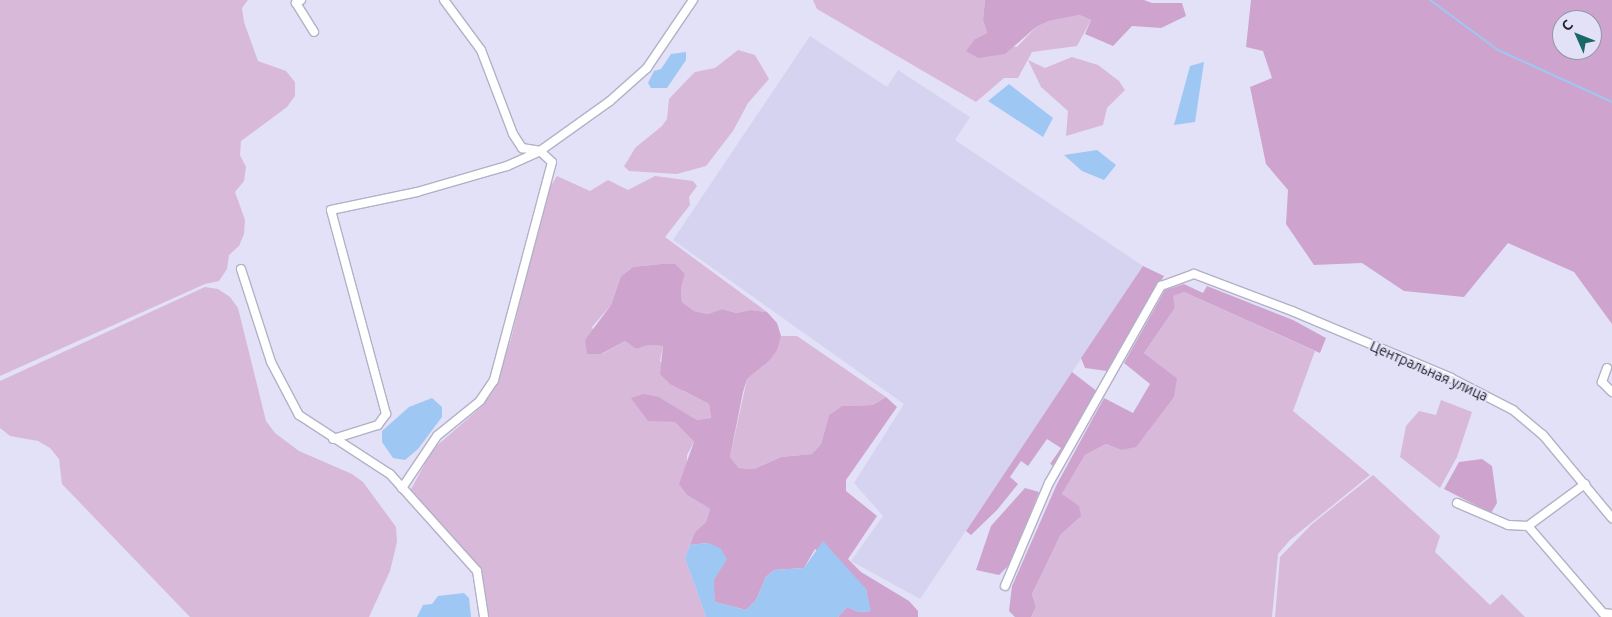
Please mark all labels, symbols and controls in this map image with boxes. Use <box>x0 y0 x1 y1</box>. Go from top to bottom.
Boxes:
north arrow <box>1552 10 1602 60</box>
text: С <box>1558 17 1576 34</box>
street label: Центральная улица <box>1367 337 1491 405</box>

